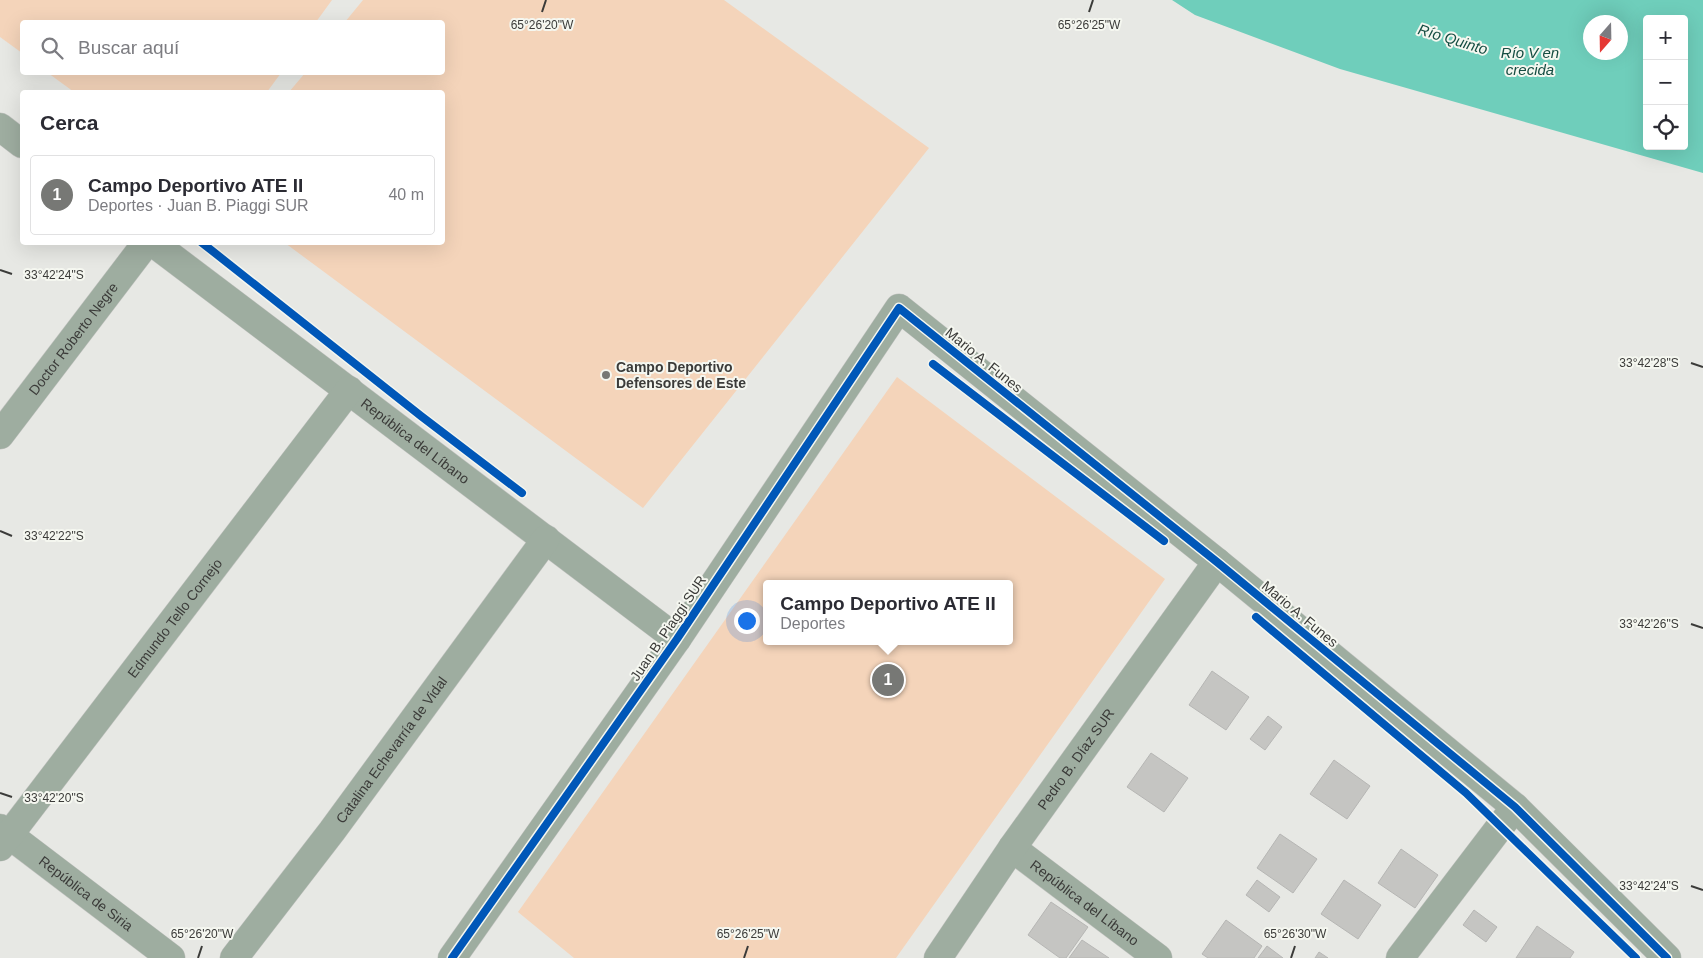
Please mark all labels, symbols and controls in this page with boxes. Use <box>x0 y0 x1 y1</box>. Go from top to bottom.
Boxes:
north arrow <box>1583 15 1628 60</box>
map controls <box>1643 15 1688 150</box>
button: + <box>1643 15 1688 60</box>
text: 65°26'20"W <box>511 18 574 32</box>
text: 65°26'25"W <box>1058 18 1121 32</box>
search box <box>20 20 445 75</box>
water label: Río Quinto <box>1416 20 1490 58</box>
icon: search <box>38 34 66 62</box>
text: Buscar aquí <box>78 37 179 58</box>
water label: Río V en crecida <box>1501 44 1559 78</box>
button: − <box>1643 60 1688 105</box>
button: locate <box>1643 105 1688 150</box>
text: Cerca <box>40 111 98 134</box>
text: Campo Deportivo ATE II <box>88 175 303 196</box>
text: 1 <box>53 186 61 203</box>
text: 40 m <box>388 186 424 203</box>
text: Deportes · Juan B. Piaggi SUR <box>88 197 309 214</box>
text: 33°42'24"S <box>24 268 84 282</box>
street label: Doctor Roberto Negre <box>25 279 121 398</box>
street label: Mario A. Funes <box>942 324 1026 396</box>
text: 33°42'28"S <box>1619 356 1679 370</box>
place label: Campo Deportivo Defensores de Este <box>616 359 746 391</box>
marker: Campo Deportivo Defensores de Este <box>600 369 612 381</box>
street label: República del Líbano <box>358 395 473 487</box>
text: 33°42'22"S <box>24 529 84 543</box>
street label: Edmundo Tello Cornejo <box>124 555 225 681</box>
street label: Juan B. Piaggi SUR <box>627 572 709 684</box>
street label: Mario A. Funes <box>1259 578 1341 650</box>
popup <box>763 580 1013 645</box>
text: Campo Deportivo ATE II <box>780 593 996 614</box>
your location <box>734 608 760 634</box>
text: Deportes <box>780 615 845 632</box>
text: 33°42'26"S <box>1619 617 1679 631</box>
pin: 1 <box>872 661 904 699</box>
street label: Catalina Echevarría de Vidal <box>333 674 450 826</box>
street label: Pedro B. Díaz SUR <box>1034 705 1117 813</box>
text: 33°42'20"S <box>24 791 84 805</box>
street label: República de Siria <box>36 853 136 934</box>
street label: República del Líbano <box>1027 857 1142 949</box>
text: 33°42'24"S <box>1619 879 1679 893</box>
text: 65°26'20"W <box>171 927 234 941</box>
text: 65°26'25"W <box>717 927 780 941</box>
text: 65°26'30"W <box>1264 927 1327 941</box>

